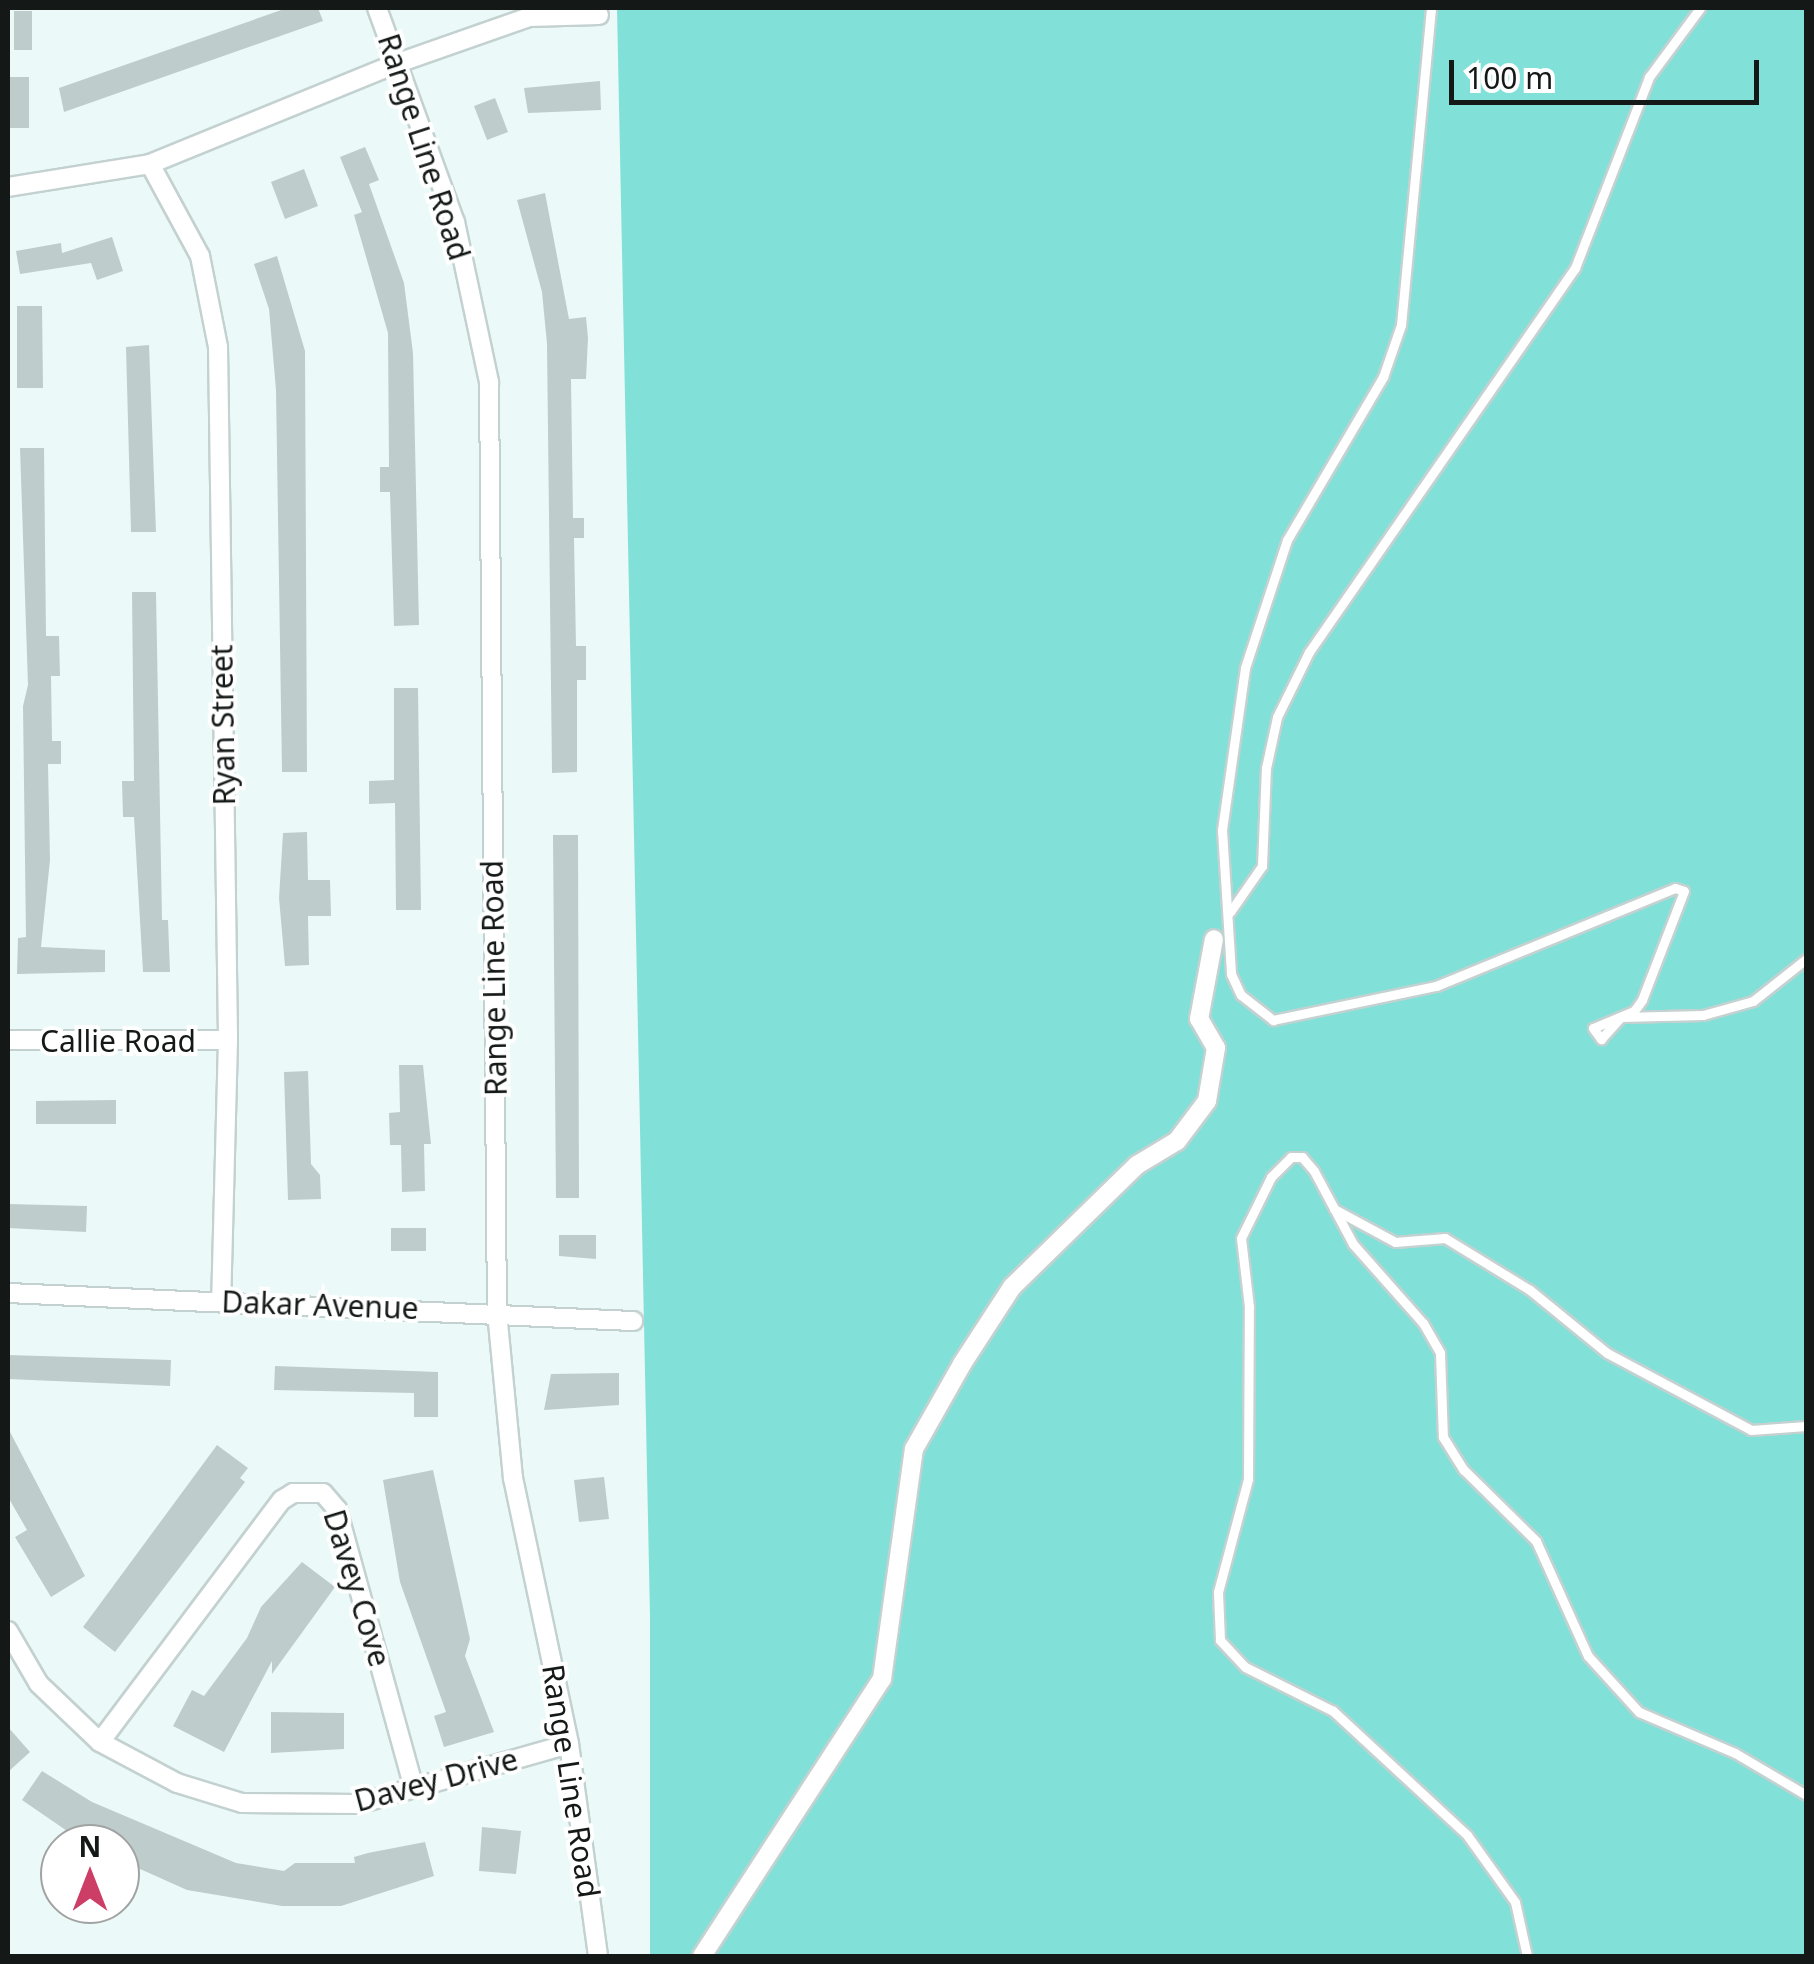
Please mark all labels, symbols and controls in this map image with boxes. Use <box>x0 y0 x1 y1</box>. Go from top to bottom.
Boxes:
street label: Range Line Road <box>370 29 478 265</box>
scale bar <box>1454 40 1764 102</box>
text: 100 m <box>1466 57 1553 98</box>
street label: Ryan Street <box>204 644 242 806</box>
street label: Range Line Road <box>474 860 514 1096</box>
street label: Callie Road <box>40 1023 196 1059</box>
street label: Dakar Avenue <box>221 1284 419 1326</box>
street label: Davey Cove <box>316 1505 398 1671</box>
street label: Range Line Road <box>535 1662 607 1900</box>
street label: Davey Drive <box>350 1741 522 1819</box>
north arrow <box>40 1824 140 1924</box>
text: N <box>79 1827 101 1865</box>

